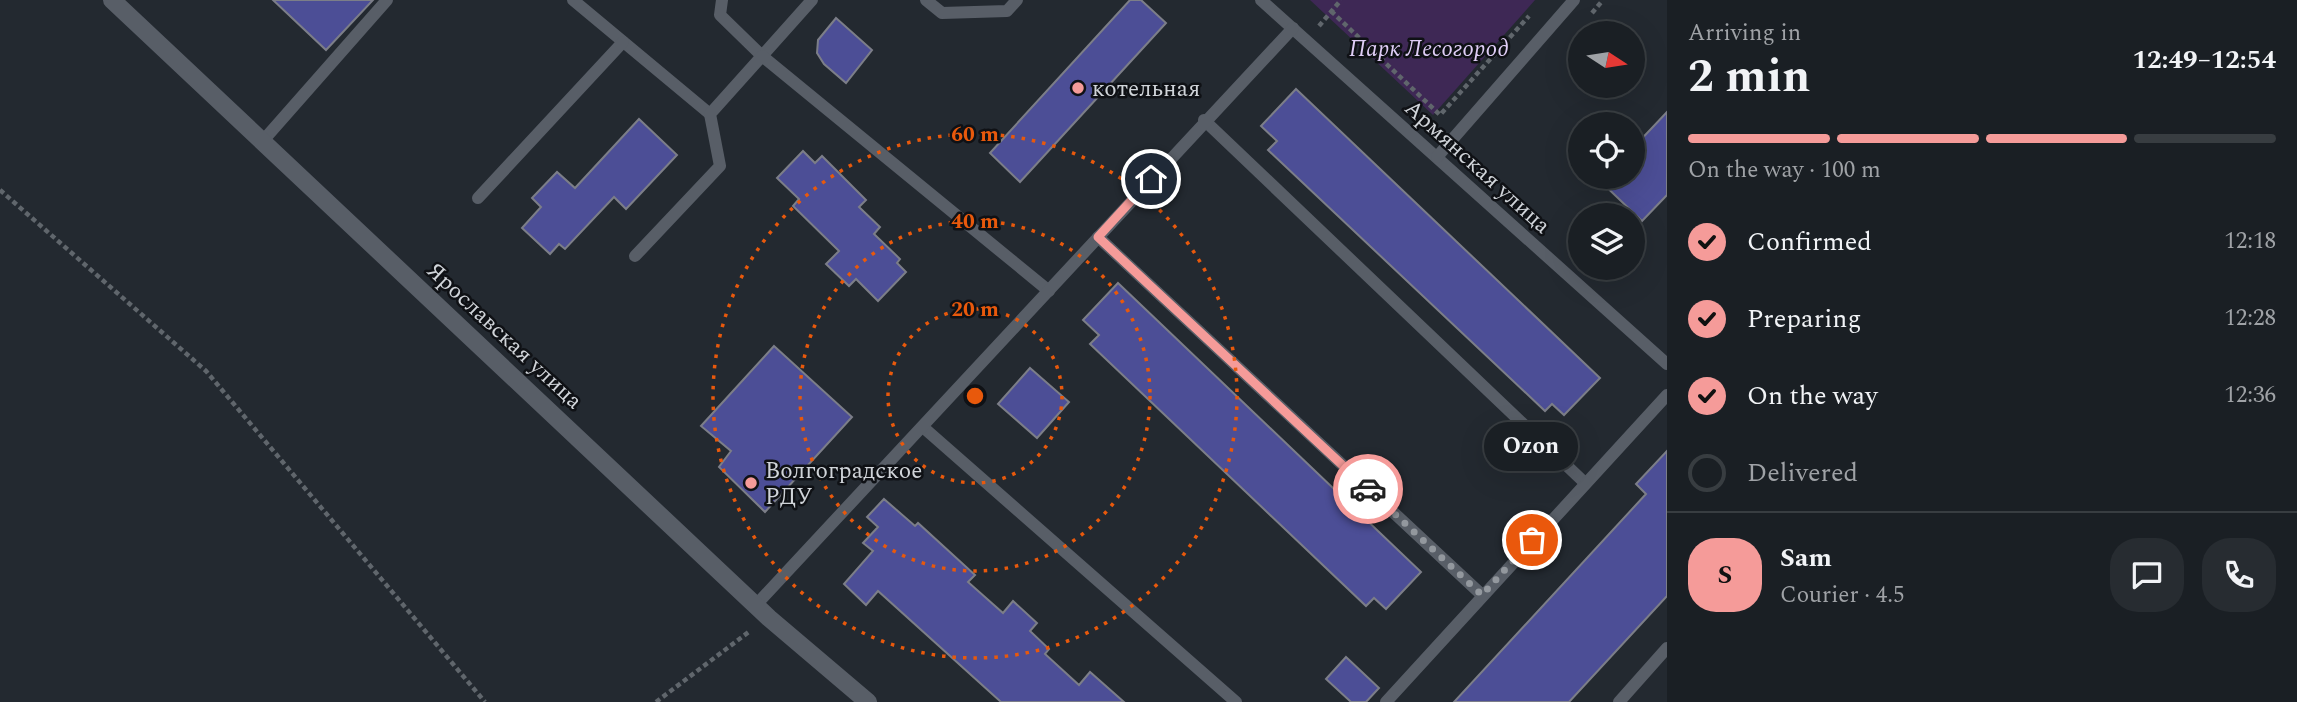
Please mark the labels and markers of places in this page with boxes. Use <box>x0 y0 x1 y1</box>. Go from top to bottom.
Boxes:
place label: котельная <box>1092 72 1200 107</box>
marker: котельная <box>1070 80 1086 96</box>
pin <box>1121 149 1181 209</box>
centre of rings <box>963 384 987 408</box>
callout: Ozon <box>1485 421 1579 470</box>
place label: Волгоградское РДУ <box>765 454 922 515</box>
marker: Волгоградское РДУ <box>743 475 759 491</box>
pin <box>1502 510 1562 570</box>

